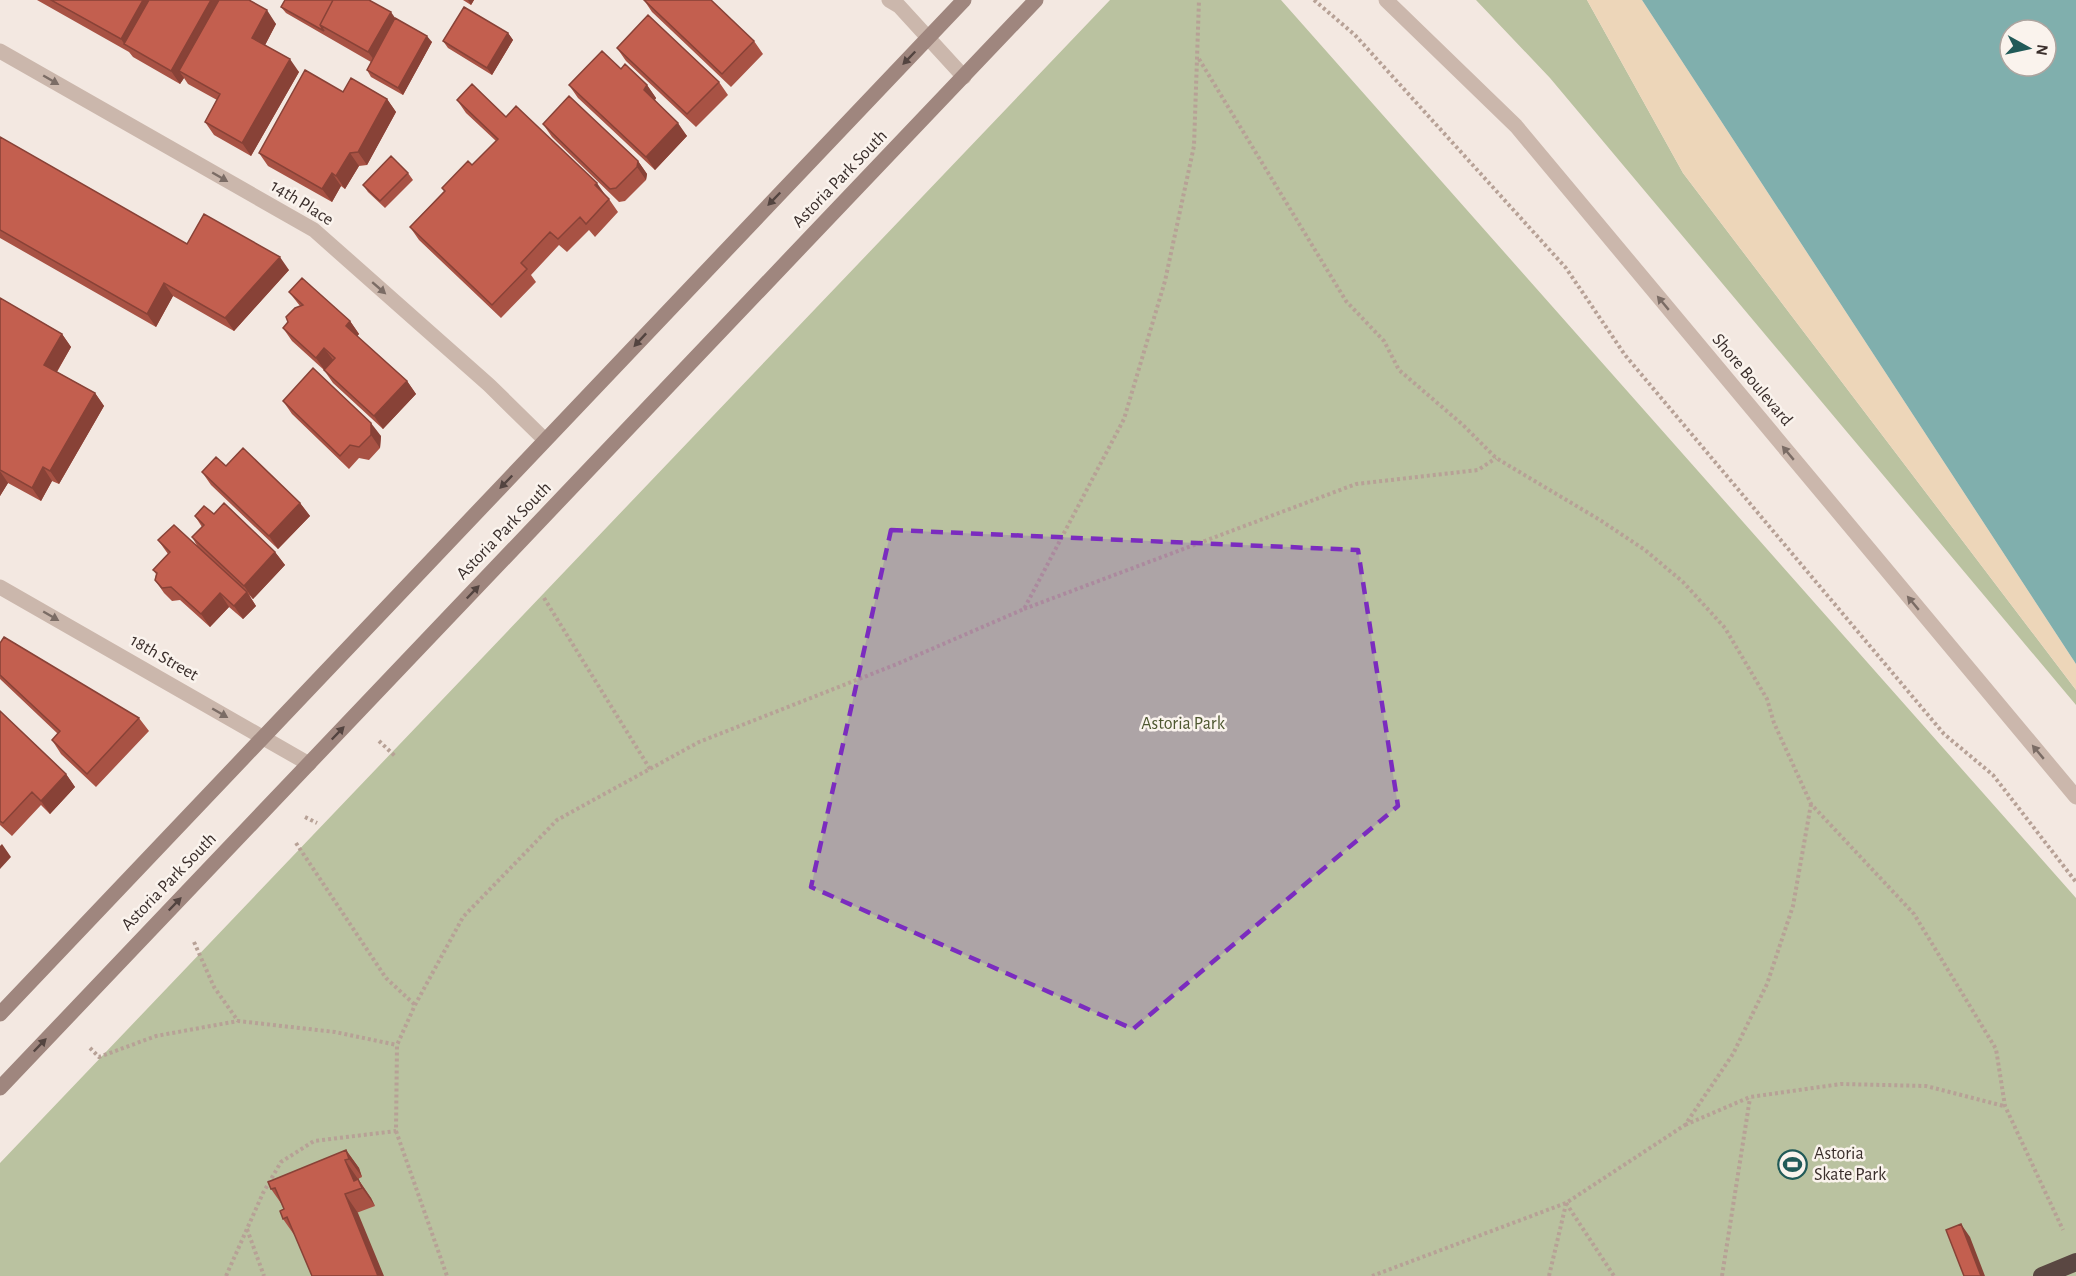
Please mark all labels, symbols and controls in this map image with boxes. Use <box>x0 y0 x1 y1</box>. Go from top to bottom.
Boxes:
north arrow <box>1998 18 2058 78</box>
text: N <box>2033 43 2051 57</box>
one-way arrow <box>902 50 916 64</box>
one-way arrow <box>43 75 60 85</box>
street label: Astoria Park South <box>789 127 891 231</box>
one-way arrow <box>212 172 229 182</box>
street label: 14th Place <box>267 177 337 229</box>
one-way arrow <box>767 191 781 206</box>
one-way arrow <box>371 281 386 294</box>
one-way arrow <box>1657 296 1670 311</box>
street label: Shore Boulevard <box>1708 330 1796 430</box>
one-way arrow <box>633 332 647 346</box>
one-way arrow <box>1781 445 1794 461</box>
one-way arrow <box>499 474 513 488</box>
street label: Astoria Park South <box>453 479 555 583</box>
one-way arrow <box>466 584 480 599</box>
one-way arrow <box>1907 596 1920 611</box>
one-way arrow <box>43 611 60 621</box>
street label: 18th Street <box>127 631 201 685</box>
one-way arrow <box>212 708 229 718</box>
park label: Astoria Park <box>1141 715 1226 733</box>
one-way arrow <box>331 726 345 740</box>
one-way arrow <box>2032 744 2045 760</box>
street label: Astoria Park South <box>118 830 220 934</box>
one-way arrow <box>168 897 182 912</box>
one-way arrow <box>33 1039 47 1053</box>
place label: Astoria Skate Park <box>1814 1145 1887 1184</box>
sports icon: Astoria Skate Park <box>1777 1148 1809 1180</box>

